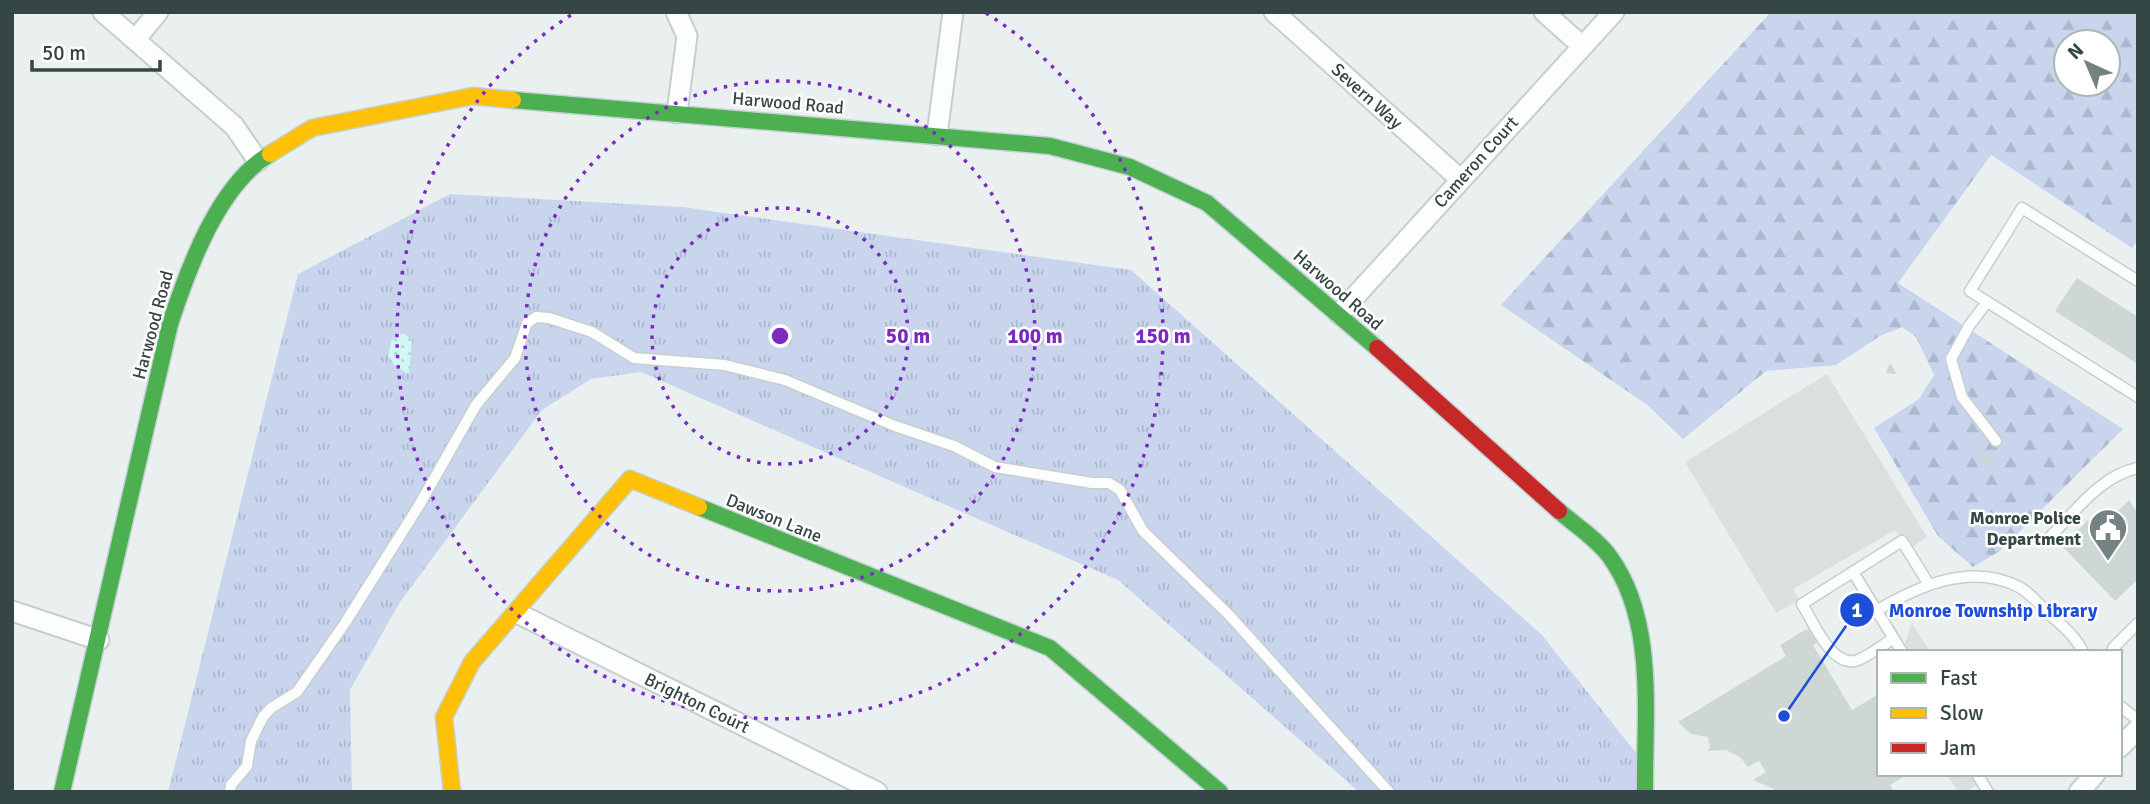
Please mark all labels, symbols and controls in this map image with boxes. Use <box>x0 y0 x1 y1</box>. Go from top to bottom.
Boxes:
scale bar <box>32 28 159 72</box>
north arrow <box>2052 28 2122 98</box>
text: N <box>2063 38 2089 65</box>
text: 50 m <box>42 40 86 66</box>
street label: Severn Way <box>1327 58 1408 134</box>
street label: Harwood Road <box>731 87 845 119</box>
street label: Cameron Court <box>1429 112 1523 212</box>
street label: Harwood Road <box>1289 245 1387 335</box>
street label: Harwood Road <box>128 268 178 382</box>
text: 50 m <box>886 323 930 349</box>
text: 100 m <box>1007 323 1063 349</box>
text: 150 m <box>1135 323 1191 349</box>
centre of rings <box>768 324 792 348</box>
street label: Dawson Lane <box>723 489 825 547</box>
place label: Monroe Police Department <box>1970 507 2081 550</box>
public building icon: Monroe Police Department <box>2087 507 2129 562</box>
callout: Monroe Township Library <box>1840 590 2111 630</box>
text: 1 <box>1851 597 1863 623</box>
text: Monroe Township Library <box>1889 599 2098 623</box>
legend <box>1877 650 2122 776</box>
text: Fast <box>1940 665 1977 691</box>
street label: Brighton Court <box>641 668 753 738</box>
text: Slow <box>1940 700 1984 726</box>
text: Jam <box>1940 735 1976 761</box>

